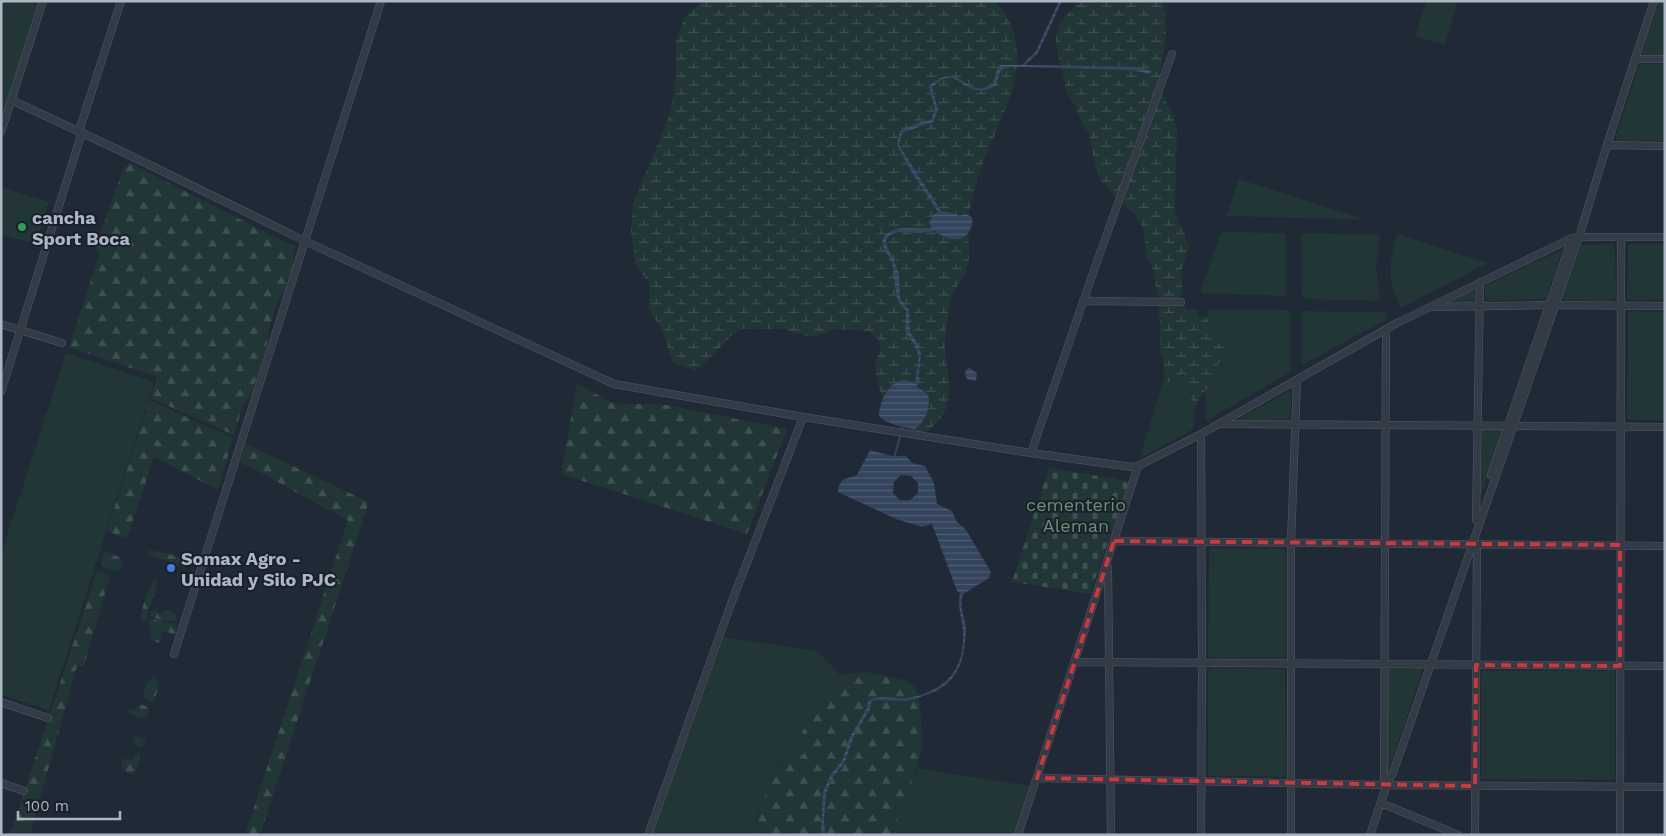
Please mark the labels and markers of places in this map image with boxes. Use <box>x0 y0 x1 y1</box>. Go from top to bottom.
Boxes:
place label: cancha Sport Boca <box>32 207 130 249</box>
marker: cancha Sport Boca <box>16 221 28 233</box>
place label: Somax Agro - Unidad y Silo PJC <box>181 548 336 590</box>
marker: Somax Agro - Unidad y Silo PJC <box>165 562 177 574</box>

